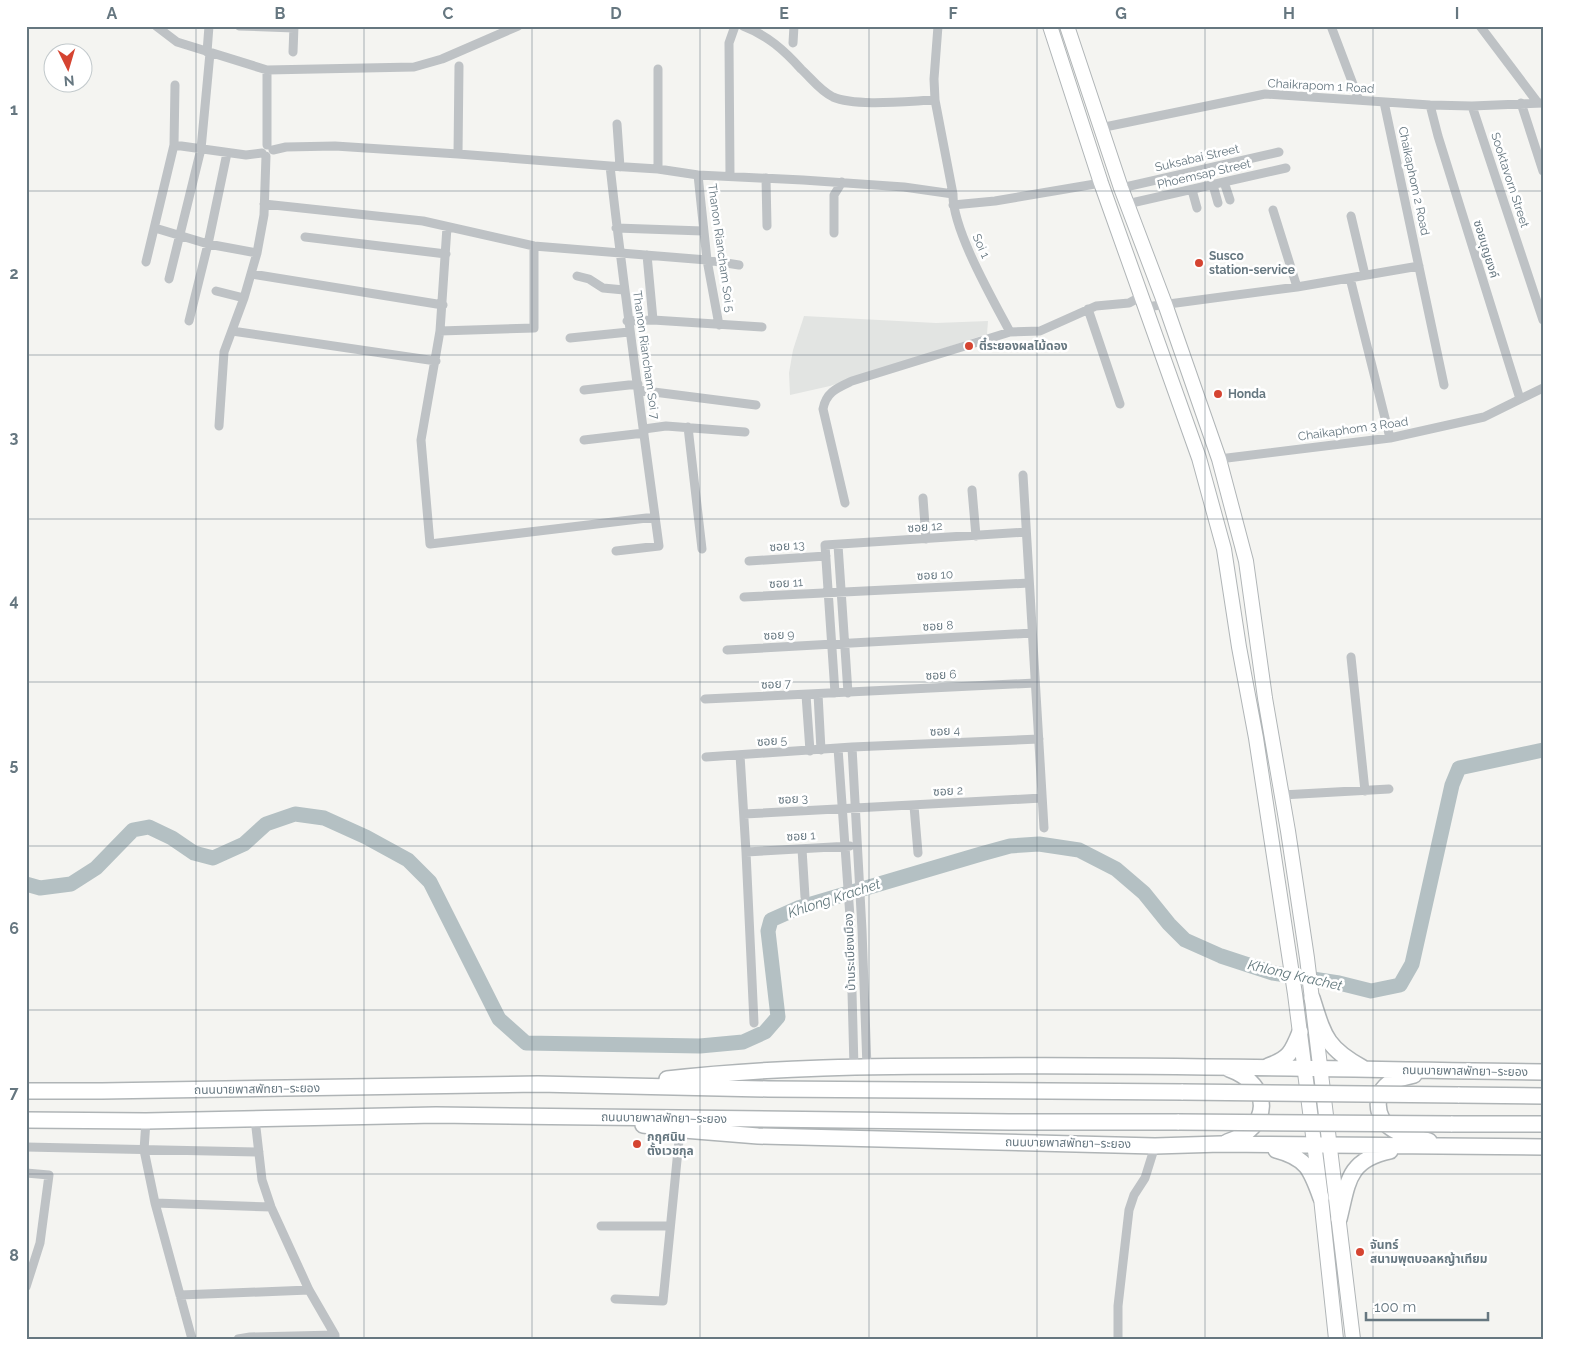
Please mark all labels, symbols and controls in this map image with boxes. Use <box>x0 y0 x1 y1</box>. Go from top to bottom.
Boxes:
text: A <box>107 4 118 23</box>
text: B <box>275 4 286 23</box>
text: C <box>443 4 454 23</box>
text: D <box>610 4 622 23</box>
text: E <box>779 4 789 23</box>
text: F <box>948 4 958 23</box>
text: G <box>1115 4 1127 23</box>
text: H <box>1283 4 1295 23</box>
text: I <box>1455 4 1459 23</box>
north arrow <box>42 42 92 92</box>
text: N <box>63 73 75 89</box>
street label: Chaikrapom 1 Road <box>1267 76 1375 96</box>
text: 1 <box>10 100 18 119</box>
street label: Chaikaphom 2 Road <box>1396 125 1432 237</box>
street label: Sooktavorn Street <box>1488 131 1532 229</box>
street label: Suksabai Street <box>1154 142 1240 174</box>
street label: Phoemsap Street <box>1156 156 1252 192</box>
street label: Thanon Riancham Soi 5 <box>705 183 737 314</box>
street label: ซอยบุญยงค์ <box>1471 218 1501 280</box>
street label: Soi 1 <box>969 232 993 260</box>
place label: Susco station-service <box>1209 249 1295 277</box>
marker: Susco station-service <box>1193 257 1205 269</box>
text: 2 <box>9 264 19 283</box>
street label: Thanon Riancham Soi 7 <box>630 290 662 421</box>
place label: ตี๋ระยองผลไม้ดอง <box>979 337 1068 353</box>
marker: ตี๋ระยองผลไม้ดอง <box>963 340 975 352</box>
place label: Honda <box>1228 387 1266 401</box>
marker: Honda <box>1212 388 1224 400</box>
street label: Chaikaphom 3 Road <box>1297 414 1409 444</box>
text: 3 <box>10 428 19 447</box>
street label: ซอย 12 <box>907 519 943 535</box>
street label: ซอย 13 <box>769 538 805 554</box>
street label: ซอย 10 <box>917 567 953 583</box>
street label: ซอย 11 <box>769 575 803 591</box>
text: 4 <box>9 591 19 610</box>
street label: ซอย 8 <box>922 618 954 634</box>
street label: ซอย 9 <box>763 627 795 643</box>
street label: ซอย 6 <box>925 667 957 683</box>
street label: ซอย 7 <box>761 676 792 692</box>
street label: ซอย 4 <box>929 723 961 739</box>
street label: ซอย 5 <box>756 733 788 749</box>
text: 5 <box>10 755 19 774</box>
street label: ซอย 2 <box>933 783 963 799</box>
street label: ซอย 3 <box>778 791 808 807</box>
street label: ซอย 1 <box>786 828 816 844</box>
water label: Khlong Krachet <box>786 875 883 921</box>
street label: บ้านระเบียงเมือง <box>842 913 858 991</box>
text: 6 <box>9 919 19 938</box>
water label: Khlong Krachet <box>1246 956 1344 994</box>
street label: ถนนบายพาสพัทยา–ระยอง <box>1402 1063 1528 1079</box>
street label: ถนนบายพาสพัทยา–ระยอง <box>194 1081 320 1097</box>
text: 7 <box>10 1083 19 1102</box>
street label: ถนนบายพาสพัทยา–ระยอง <box>601 1110 727 1126</box>
place label: กฤศนิน ตั้งเวชกุล <box>647 1130 694 1158</box>
street label: ถนนบายพาสพัทยา–ระยอง <box>1005 1135 1131 1151</box>
marker: กฤศนิน ตั้งเวชกุล <box>631 1138 643 1150</box>
place label: จันทร์ สนามพุตบอลหญ้าเทียม <box>1370 1238 1487 1266</box>
text: 8 <box>9 1246 19 1265</box>
marker: จันทร์ สนามพุตบอลหญ้าเทียม <box>1354 1246 1366 1258</box>
scale bar <box>1366 1290 1489 1322</box>
text: 100 m <box>1374 1298 1416 1316</box>

